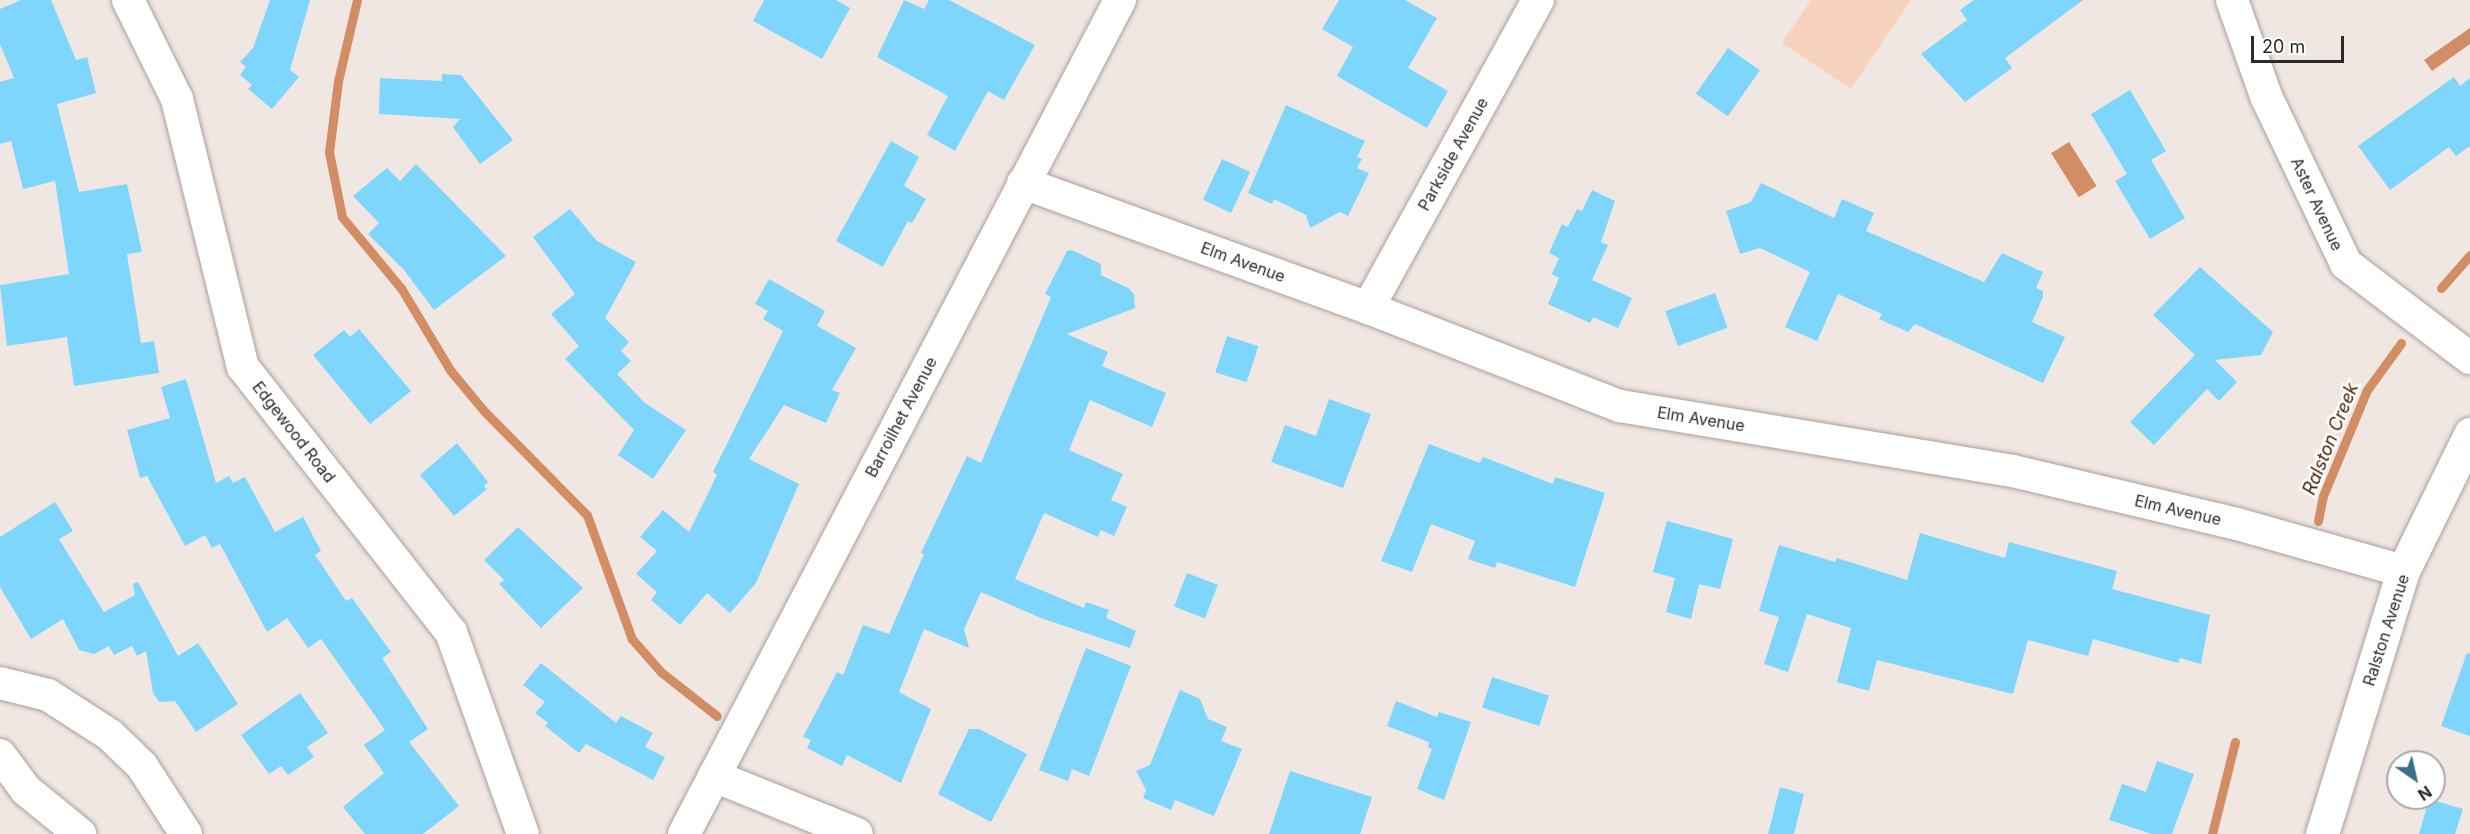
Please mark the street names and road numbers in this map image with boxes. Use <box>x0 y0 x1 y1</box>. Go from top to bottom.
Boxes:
street label: Parkside Avenue <box>1414 94 1492 214</box>
street label: Aster Avenue <box>2287 154 2347 254</box>
street label: Elm Avenue <box>1198 238 1288 286</box>
street label: Barroilhet Avenue <box>861 354 941 480</box>
street label: Edgewood Road <box>249 378 339 486</box>
street label: Elm Avenue <box>1656 403 1746 435</box>
street label: Elm Avenue <box>2133 491 2223 529</box>
street label: Ralston Avenue <box>2359 572 2413 688</box>

